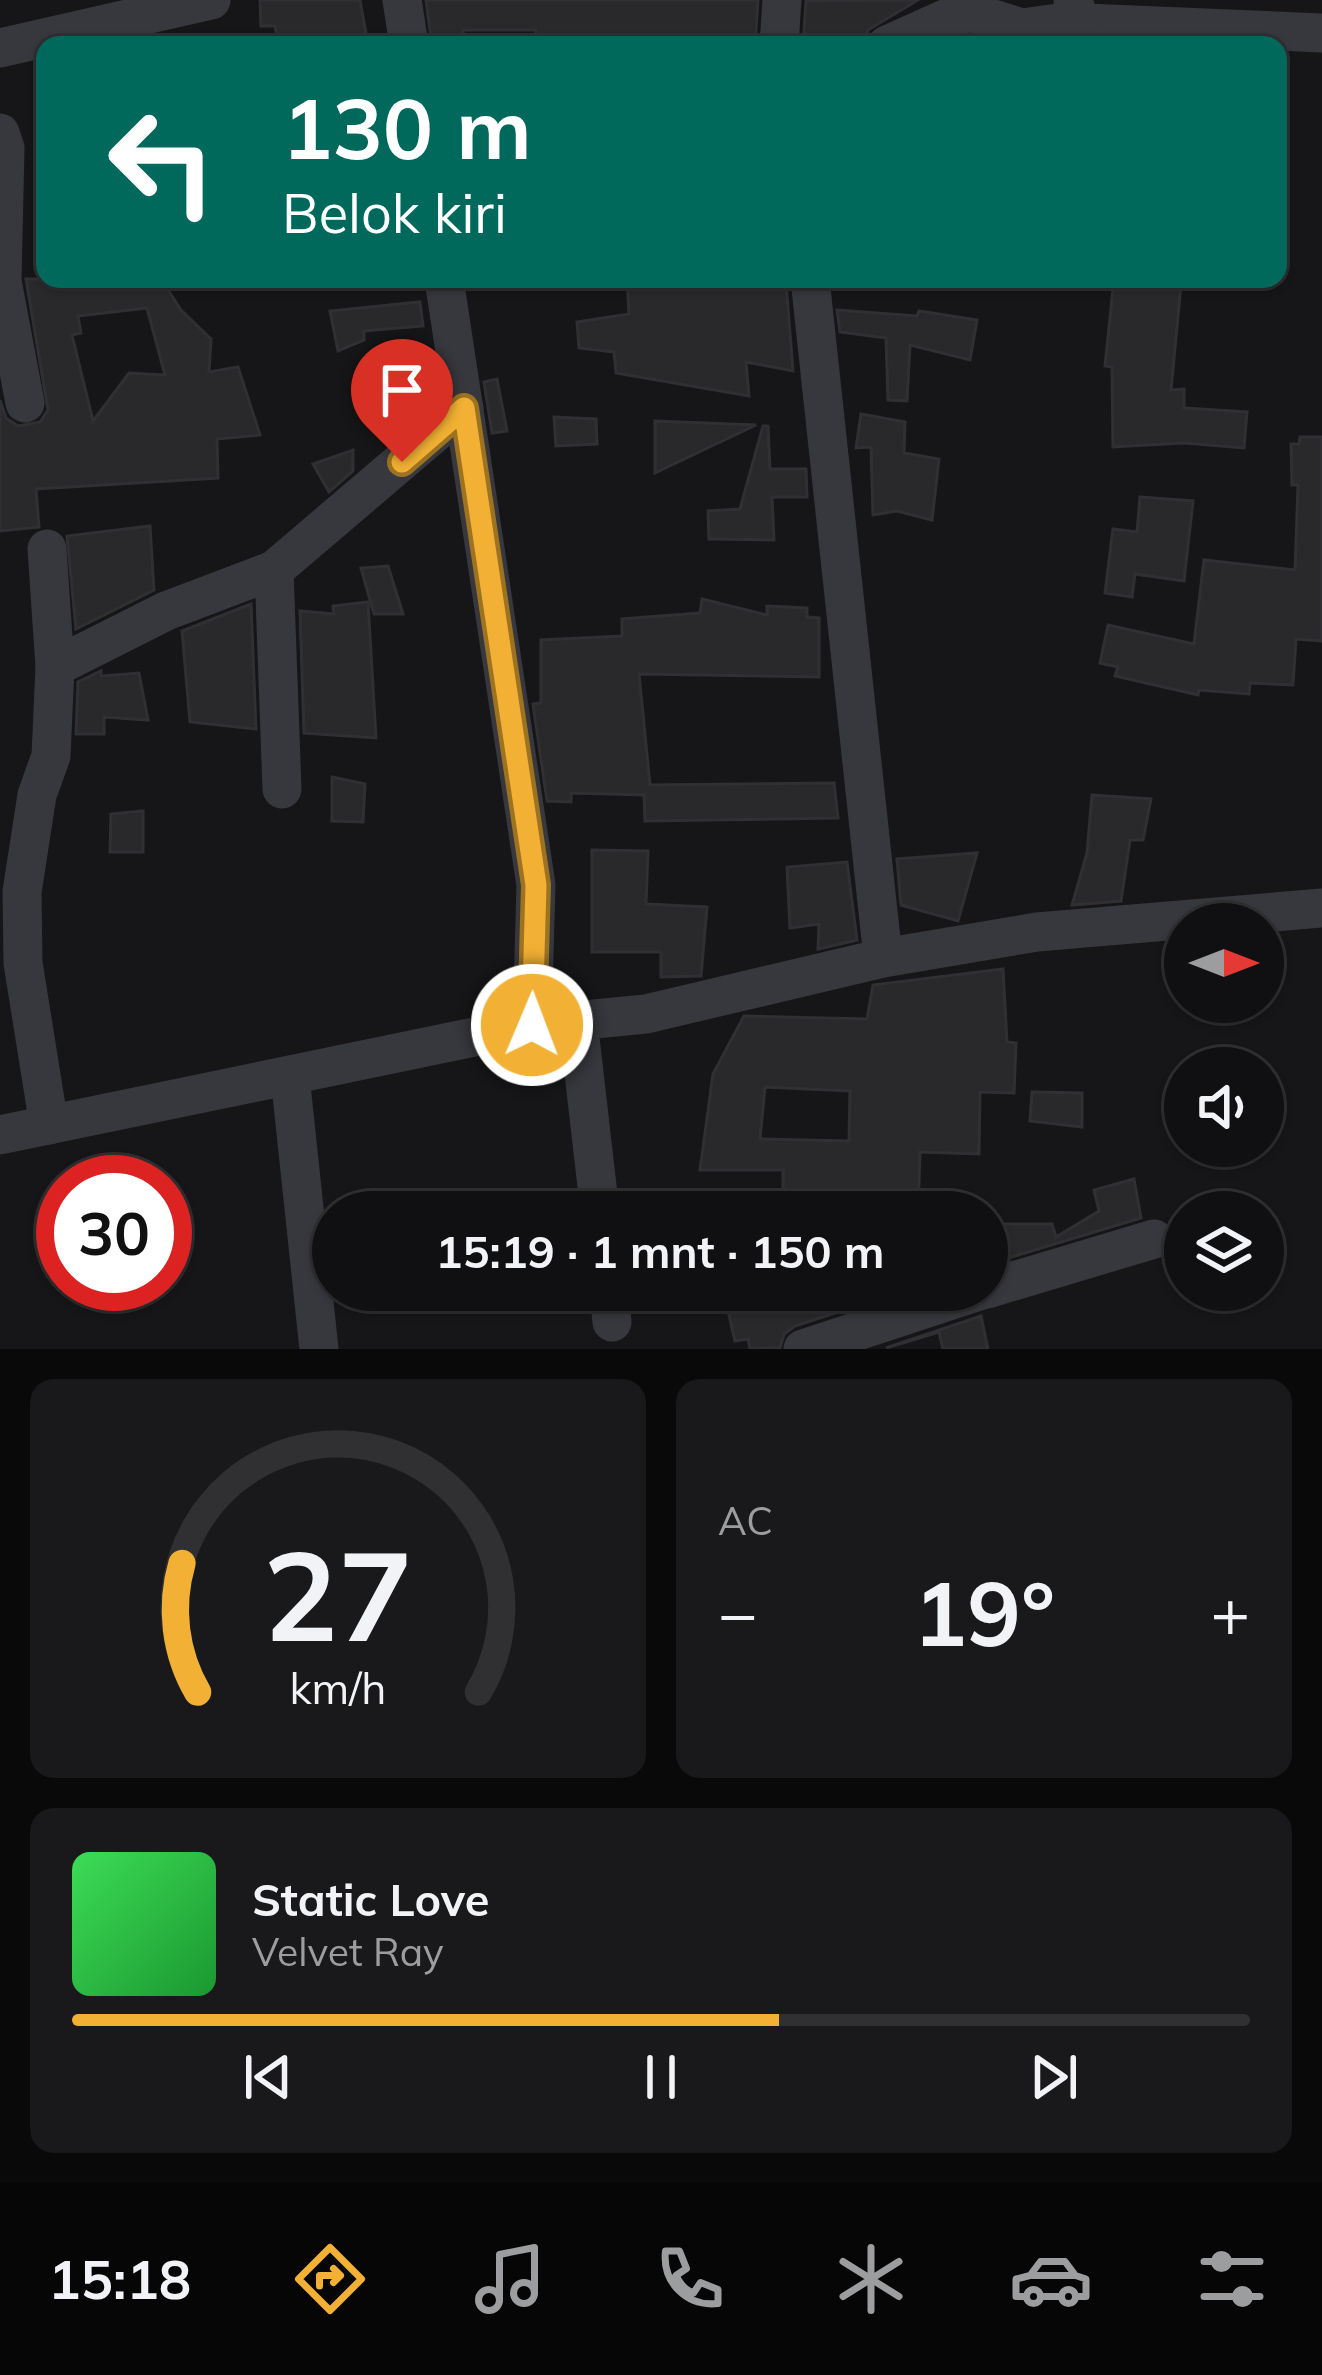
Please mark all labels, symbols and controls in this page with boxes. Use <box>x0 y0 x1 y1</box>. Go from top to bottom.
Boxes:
text: 130 m <box>282 75 532 180</box>
icon: left <box>84 84 240 240</box>
text: Belok kiri <box>282 179 507 247</box>
pin <box>351 339 453 462</box>
icon: arrive <box>369 357 435 423</box>
north arrow <box>1164 903 1284 1023</box>
map controls <box>1164 903 1284 1311</box>
position arrow <box>469 962 595 1088</box>
button: sound <box>1164 1047 1284 1167</box>
speed limit sign: 30 <box>36 1155 192 1311</box>
button: layers <box>1164 1191 1284 1311</box>
text: 15:19 · 1 mnt · 150 m <box>436 1223 884 1279</box>
text: AC <box>718 1496 773 1545</box>
text: 27 <box>263 1516 413 1672</box>
text: 19° <box>913 1556 1055 1669</box>
text: − <box>718 1571 758 1654</box>
text: + <box>1210 1571 1250 1654</box>
text: km/h <box>289 1660 387 1714</box>
text: Static Love <box>252 1871 489 1927</box>
text: Velvet Ray <box>252 1927 444 1976</box>
icon: previous <box>235 2044 301 2110</box>
icon: pause <box>628 2044 694 2110</box>
icon: next <box>1021 2044 1087 2110</box>
icon: directions <box>288 2237 372 2321</box>
icon: music <box>468 2237 552 2321</box>
icon: phone <box>648 2237 732 2321</box>
icon: climate <box>829 2237 913 2321</box>
icon: car <box>1009 2237 1093 2321</box>
icon: filters <box>1190 2237 1274 2321</box>
text: 15:18 <box>48 2245 191 2313</box>

